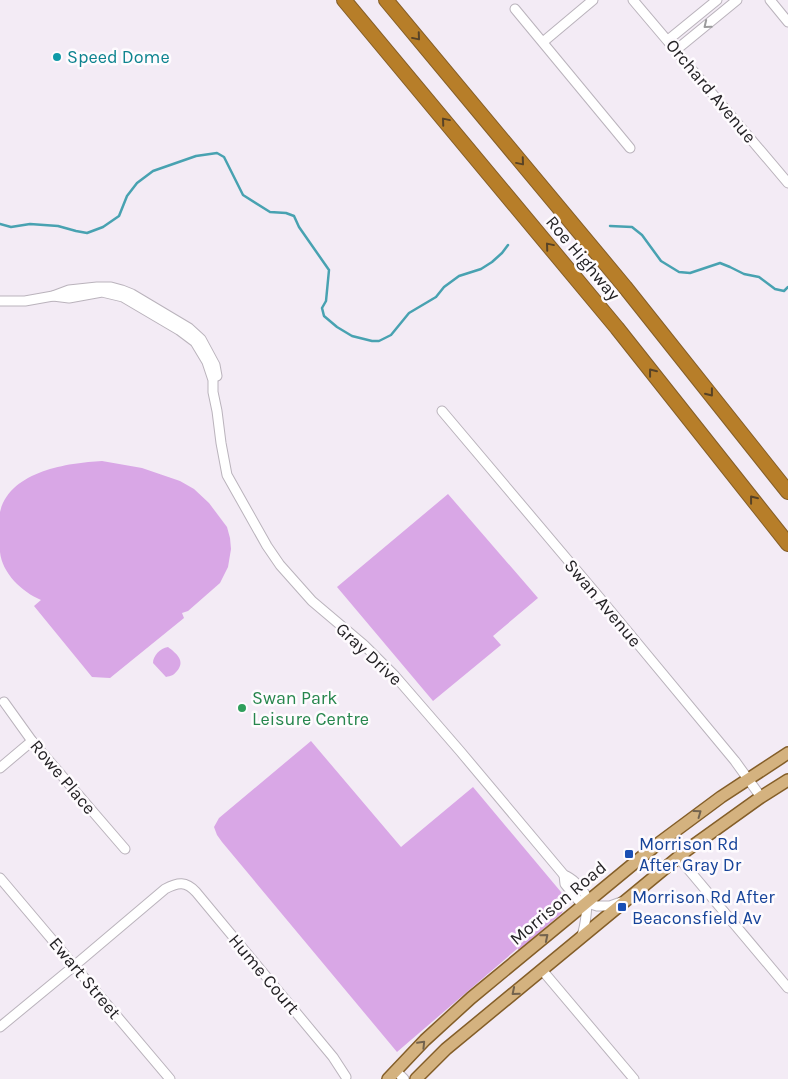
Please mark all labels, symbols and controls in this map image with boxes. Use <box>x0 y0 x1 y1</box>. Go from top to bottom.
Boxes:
one-way arrow <box>703 19 712 28</box>
one-way arrow <box>411 32 420 41</box>
street label: Orchard Avenue <box>661 35 761 147</box>
place label: Speed Dome <box>67 46 170 68</box>
marker: Speed Dome <box>51 51 63 63</box>
one-way arrow <box>442 118 451 127</box>
one-way arrow <box>515 157 524 166</box>
street label: Roe Highway <box>541 211 625 305</box>
one-way arrow <box>546 243 555 252</box>
one-way arrow <box>649 369 657 378</box>
one-way arrow <box>704 388 713 397</box>
one-way arrow <box>749 496 758 505</box>
street label: Swan Avenue <box>560 554 646 652</box>
street label: Gray Drive <box>331 618 407 690</box>
place label: Swan Park Leisure Centre <box>252 687 369 730</box>
marker: Swan Park Leisure Centre <box>236 702 248 714</box>
street label: Rowe Place <box>25 735 101 819</box>
one-way arrow <box>692 811 701 819</box>
place label: Morrison Rd After Gray Dr <box>639 833 742 876</box>
marker: Morrison Rd After Gray Dr <box>623 848 635 860</box>
street label: Morrison Road <box>505 856 611 950</box>
place label: Morrison Rd After Beaconsfield Av <box>632 886 775 929</box>
marker: Morrison Rd After Beaconsfield Av <box>616 901 628 913</box>
street label: Hume Court <box>224 929 304 1019</box>
street label: Ewart Street <box>44 933 126 1024</box>
one-way arrow <box>539 934 548 943</box>
one-way arrow <box>511 986 520 995</box>
one-way arrow <box>416 1040 425 1049</box>

